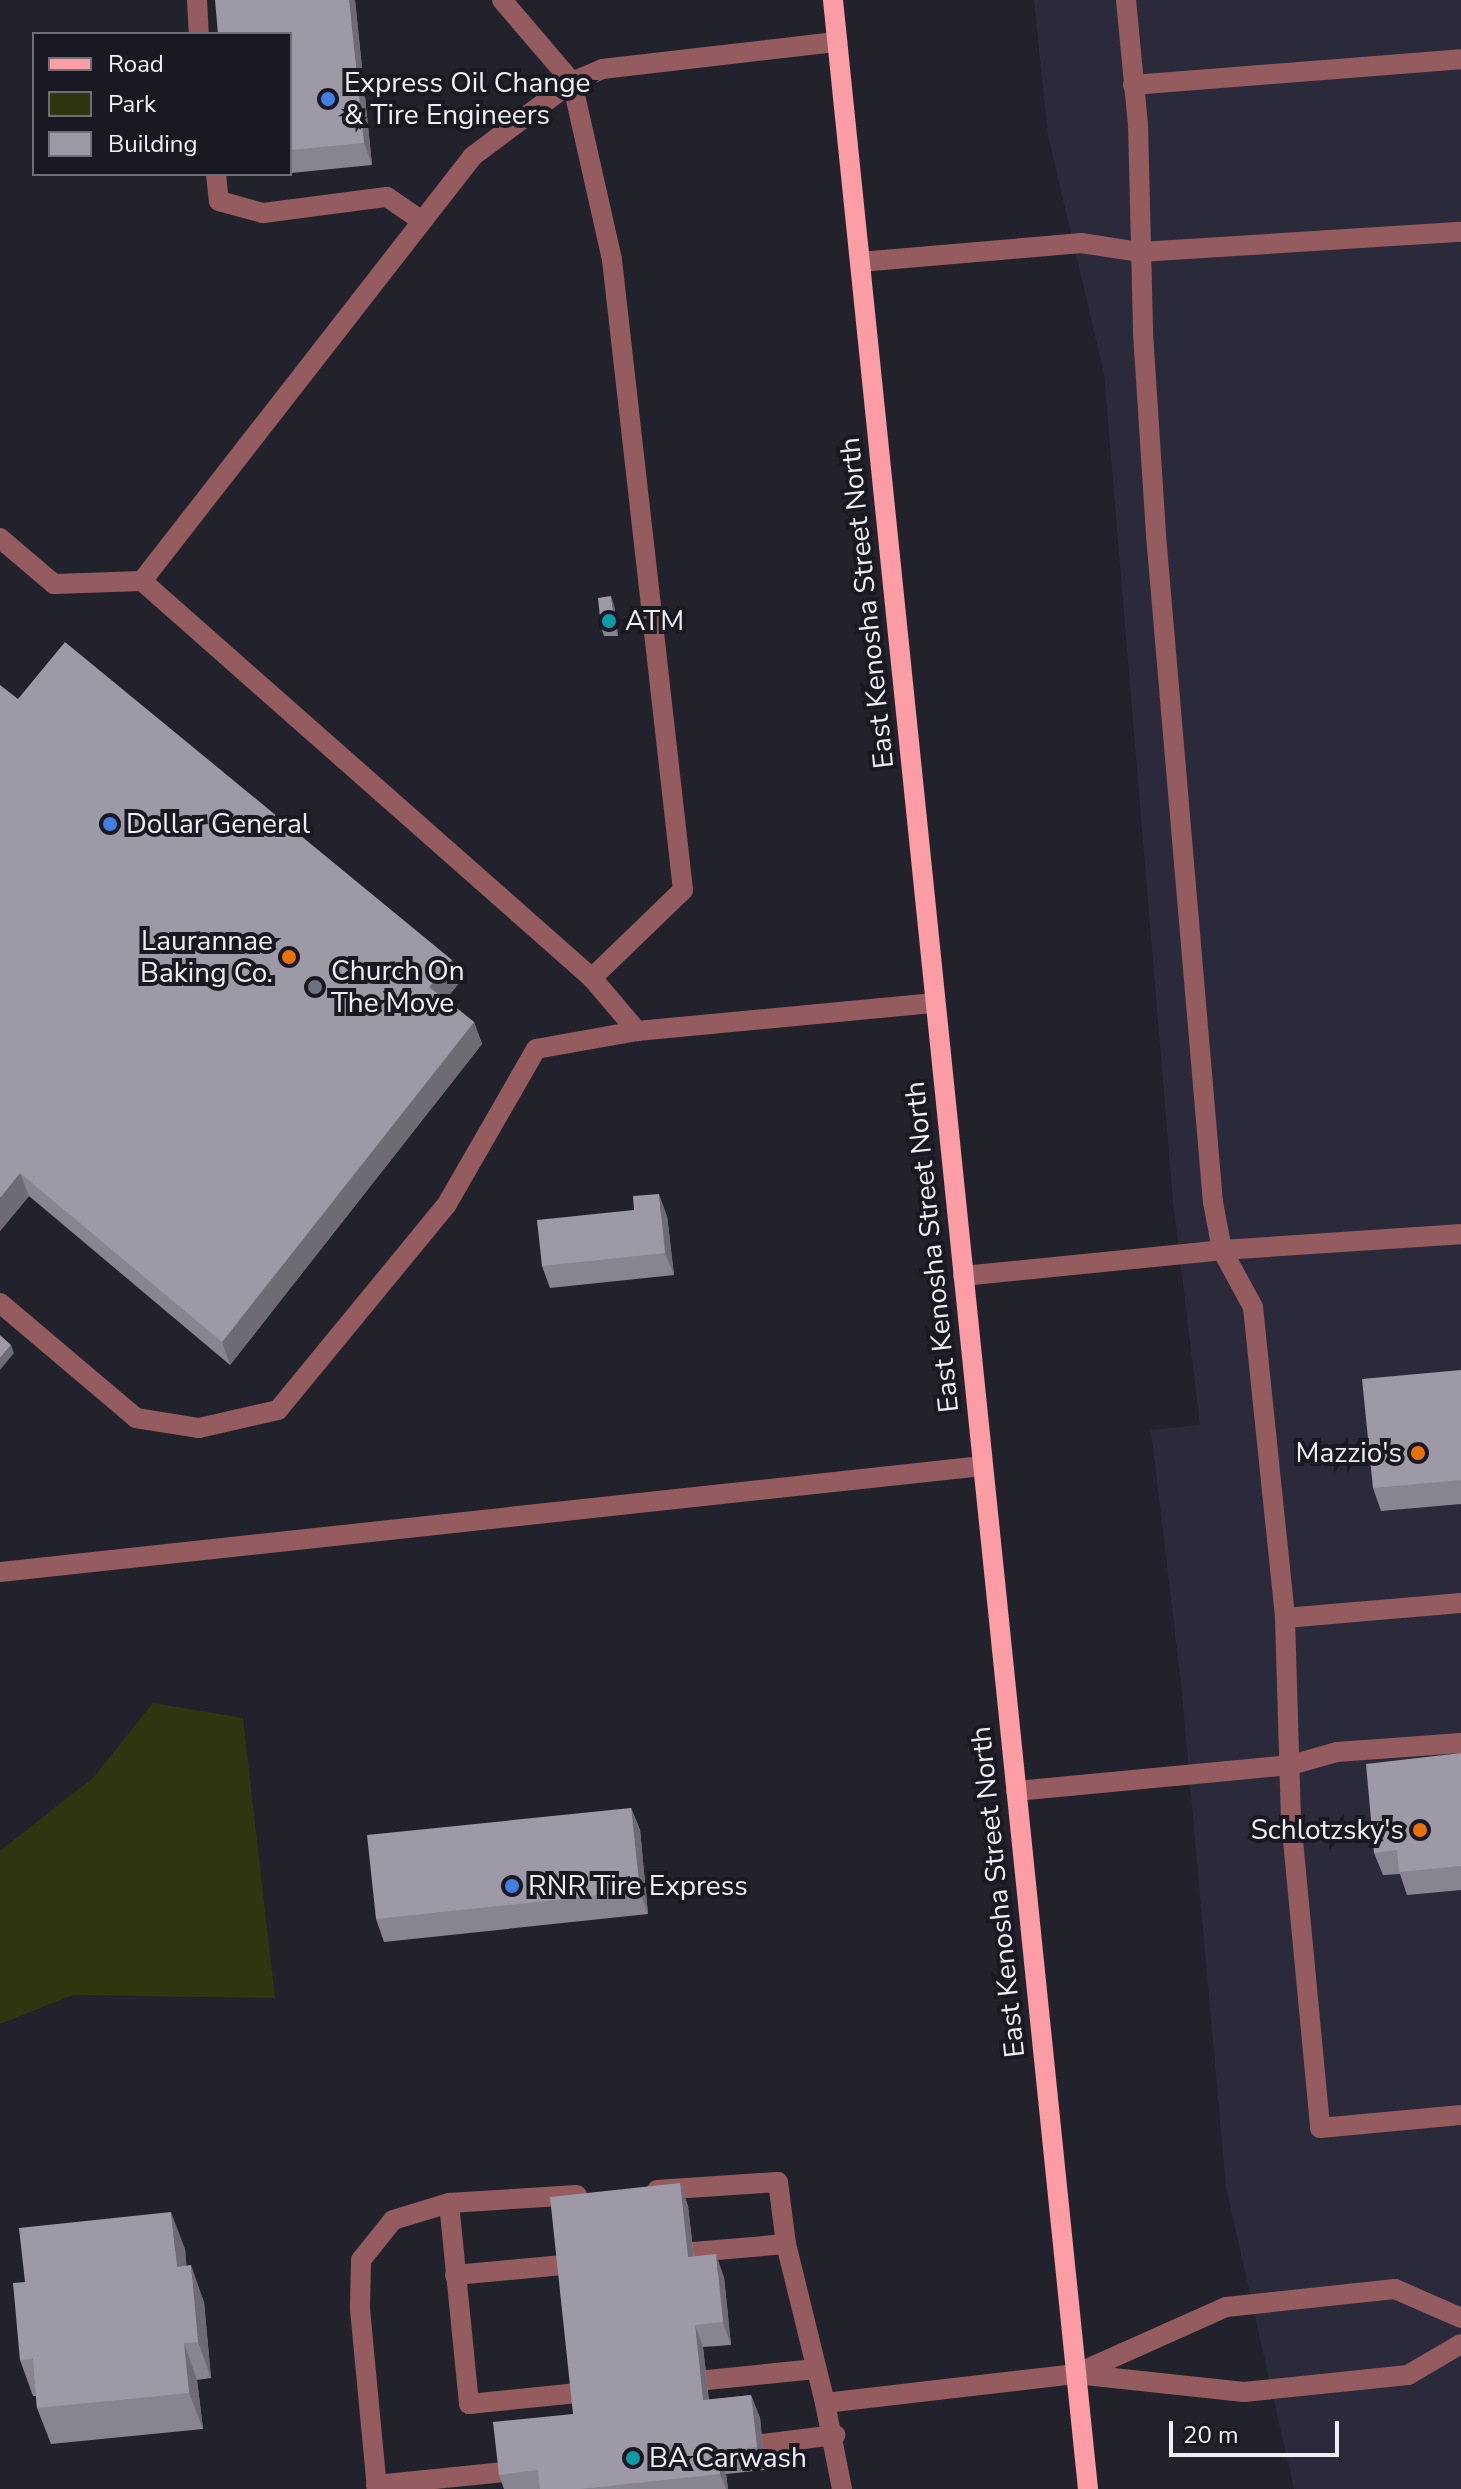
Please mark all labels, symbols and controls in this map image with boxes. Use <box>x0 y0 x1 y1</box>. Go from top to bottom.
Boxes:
legend <box>32 32 292 176</box>
text: Road <box>108 48 164 80</box>
place label: Express Oil Change & Tire Engineers <box>344 66 590 132</box>
text: Park <box>108 88 156 120</box>
marker: Express Oil Change & Tire Engineers <box>319 90 337 108</box>
text: Building <box>108 128 198 160</box>
street label: East Kenosha Street North <box>833 436 901 770</box>
place label: ATM <box>625 604 684 638</box>
marker: ATM <box>600 612 618 630</box>
place label: Dollar General <box>126 807 310 841</box>
marker: Dollar General <box>101 815 119 833</box>
place label: Laurannae Baking Co. <box>140 924 273 990</box>
marker: Laurannae Baking Co. <box>280 948 298 966</box>
place label: Church On The Move <box>331 954 465 1020</box>
marker: Church On The Move <box>306 978 324 996</box>
street label: East Kenosha Street North <box>898 1080 966 1414</box>
place label: Mazzio's <box>1296 1436 1402 1470</box>
marker: Mazzio's <box>1409 1444 1427 1462</box>
street label: East Kenosha Street North <box>964 1725 1032 2059</box>
place label: Schlotzsky's <box>1251 1813 1404 1847</box>
marker: Schlotzsky's <box>1411 1821 1429 1839</box>
place label: RNR Tire Express <box>528 1869 748 1903</box>
marker: RNR Tire Express <box>503 1877 521 1895</box>
scale bar <box>1173 2405 1343 2455</box>
text: 20 m <box>1183 2419 1239 2451</box>
place label: BA Carwash <box>649 2441 807 2475</box>
marker: BA Carwash <box>624 2449 642 2467</box>

